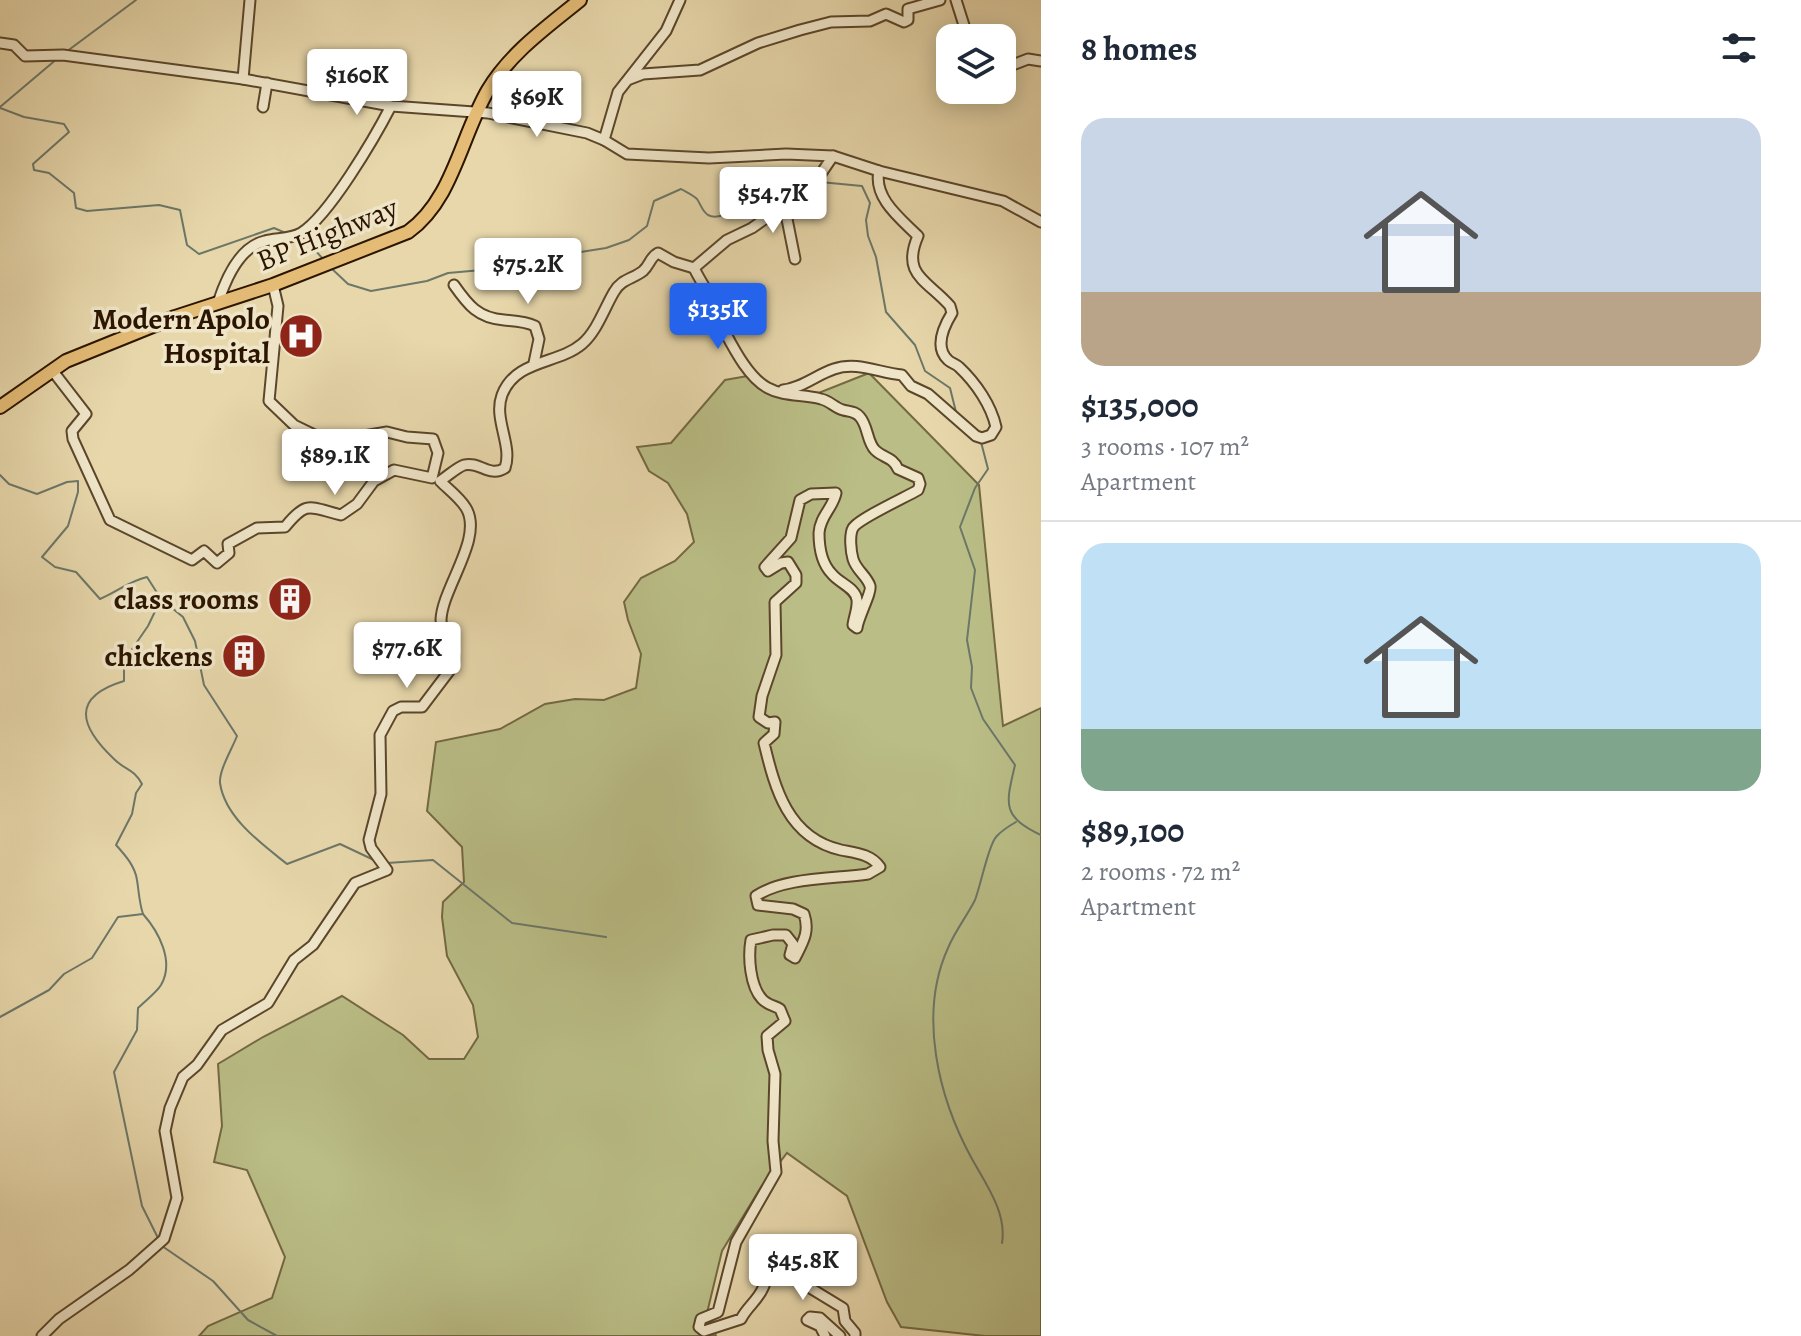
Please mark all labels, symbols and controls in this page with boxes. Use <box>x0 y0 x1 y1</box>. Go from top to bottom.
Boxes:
map controls <box>936 24 1016 104</box>
button: layers <box>936 24 1016 104</box>
text: 8 homes <box>1081 25 1197 72</box>
icon: filters <box>1717 26 1761 70</box>
pin: $160K <box>301 49 413 117</box>
text: $160K <box>325 57 389 92</box>
pin: $69K <box>490 71 584 139</box>
text: $69K <box>510 79 564 114</box>
pin: $54.7K <box>708 167 838 235</box>
icon: home <box>1349 170 1493 314</box>
text: $54.7K <box>738 175 808 210</box>
street label: BP Highway <box>250 187 404 280</box>
pin: $75.2K <box>463 238 593 306</box>
text: $75.2K <box>492 246 564 281</box>
pin: $135K <box>662 283 774 351</box>
text: $135K <box>688 291 748 326</box>
place label: Modern Apolo Hospital <box>92 299 270 373</box>
hospital icon: Modern Apolo Hospital <box>277 312 325 360</box>
text: $135,000 <box>1081 382 1199 429</box>
pin: $89.1K <box>270 429 400 497</box>
text: 3 rooms · 107 m² <box>1081 429 1249 464</box>
text: $89.1K <box>300 437 370 472</box>
text: Apartment <box>1081 464 1196 499</box>
building icon: class rooms <box>266 575 314 623</box>
place label: class rooms <box>114 579 259 619</box>
icon: home <box>1349 595 1493 739</box>
pin: $77.6K <box>342 622 472 690</box>
text: $77.6K <box>372 630 442 665</box>
building icon: chickens <box>220 632 268 680</box>
place label: chickens <box>104 636 213 676</box>
text: $89,100 <box>1081 807 1184 854</box>
text: 2 rooms · 72 m² <box>1081 854 1240 889</box>
text: Apartment <box>1081 889 1196 924</box>
pin: $45.8K <box>738 1234 868 1302</box>
text: $45.8K <box>767 1242 839 1277</box>

